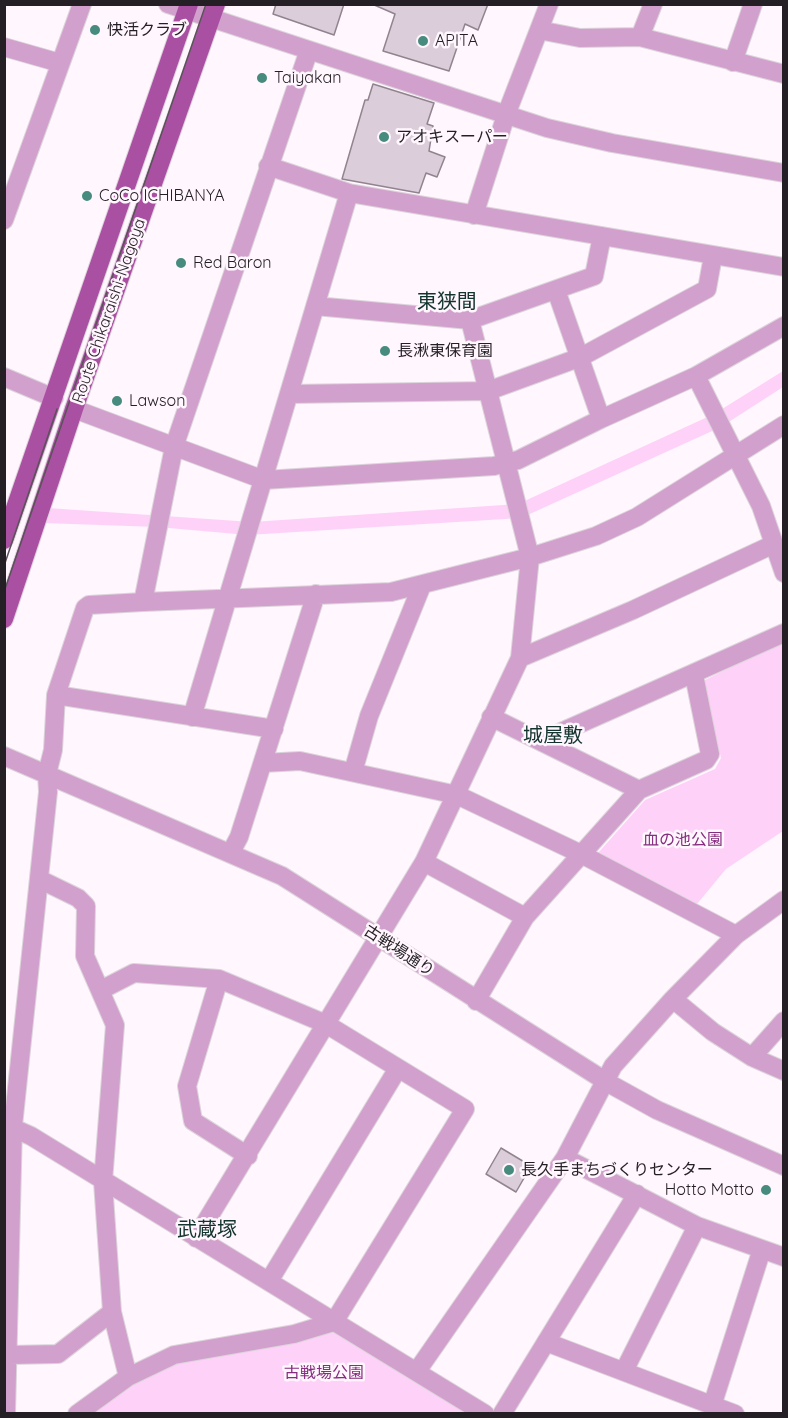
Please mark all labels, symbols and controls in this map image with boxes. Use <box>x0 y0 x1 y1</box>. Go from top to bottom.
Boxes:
place label: 快活クラブ <box>107 20 187 40</box>
marker: 快活クラブ <box>88 23 102 37</box>
place label: APITA <box>435 31 478 51</box>
marker: APITA <box>416 34 430 48</box>
place label: Taiyakan <box>274 68 341 88</box>
marker: Taiyakan <box>255 71 269 85</box>
place label: アオキスーパー <box>396 127 508 147</box>
marker: アオキスーパー <box>377 130 391 144</box>
place label: CoCo ICHIBANYA <box>99 186 225 206</box>
marker: CoCo ICHIBANYA <box>80 189 94 203</box>
street label: Route Chikaraishi-Nagoya <box>68 216 150 406</box>
place label: Red Baron <box>193 253 272 273</box>
marker: Red Baron <box>174 256 188 270</box>
district label: 東狭間 <box>417 290 477 314</box>
place label: 長湫東保育園 <box>397 341 493 361</box>
marker: 長湫東保育園 <box>378 344 392 358</box>
place label: Lawson <box>129 391 185 411</box>
marker: Lawson <box>110 394 124 408</box>
district label: 城屋敷 <box>523 724 583 748</box>
park label: 血の池公園 <box>643 830 723 850</box>
street label: 古戦場通り <box>360 921 438 981</box>
place label: 長久手まちづくりセンター <box>521 1160 713 1180</box>
marker: 長久手まちづくりセンター <box>502 1163 516 1177</box>
place label: Hotto Motto <box>665 1180 754 1200</box>
marker: Hotto Motto <box>759 1183 773 1197</box>
district label: 武蔵塚 <box>177 1218 237 1242</box>
park label: 古戦場公園 <box>284 1363 364 1383</box>

